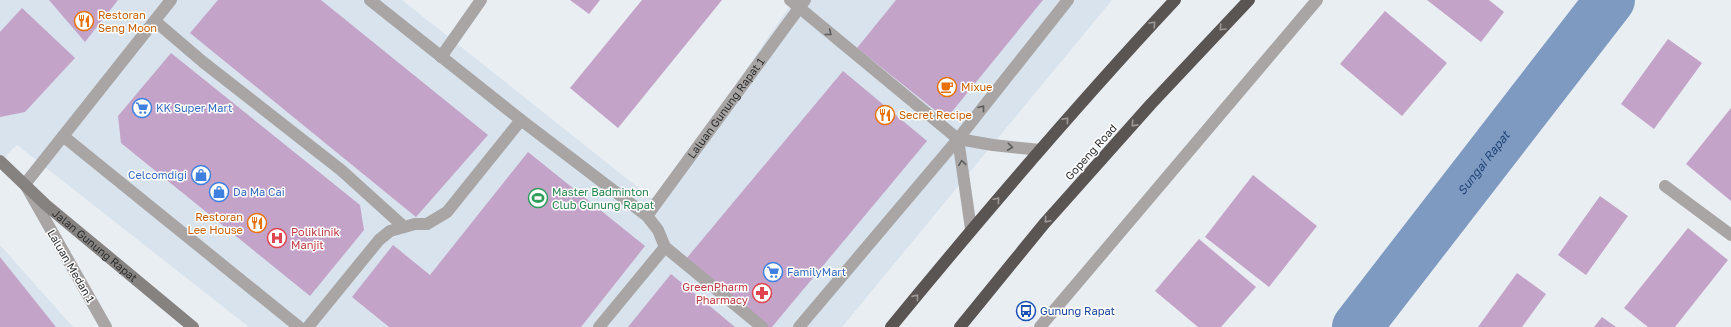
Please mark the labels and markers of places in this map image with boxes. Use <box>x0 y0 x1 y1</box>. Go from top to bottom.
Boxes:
place label: Restoran Seng Moon <box>98 8 157 34</box>
restaurant icon: Restoran Seng Moon <box>73 10 95 32</box>
cafe icon: Mixue <box>936 76 958 98</box>
place label: Mixue <box>961 80 993 93</box>
supermarket icon: KK Super Mart <box>131 97 153 119</box>
place label: KK Super Mart <box>156 101 232 114</box>
restaurant icon: Secret Recipe <box>874 104 896 126</box>
place label: Secret Recipe <box>899 108 972 121</box>
shop icon: Celcomdigi <box>190 164 212 186</box>
place label: Celcomdigi <box>128 168 187 181</box>
shop icon: Da Ma Cai <box>208 181 230 203</box>
place label: Da Ma Cai <box>233 185 285 198</box>
place label: Master Badminton Club Gunung Rapat <box>552 185 654 211</box>
sports icon: Master Badminton Club Gunung Rapat <box>527 187 549 209</box>
place label: Restoran Lee House <box>188 210 243 236</box>
restaurant icon: Restoran Lee House <box>246 212 268 234</box>
place label: Poliklinik Manjit <box>291 225 340 251</box>
hospital icon: Poliklinik Manjit <box>266 227 288 249</box>
supermarket icon: FamilyMart <box>762 261 784 283</box>
place label: FamilyMart <box>787 265 846 278</box>
place label: GreenPharm Pharmacy <box>682 280 748 306</box>
pharmacy icon: GreenPharm Pharmacy <box>751 282 773 304</box>
bus stop icon: Gunung Rapat <box>1015 300 1037 322</box>
place label: Gunung Rapat <box>1040 304 1115 317</box>

